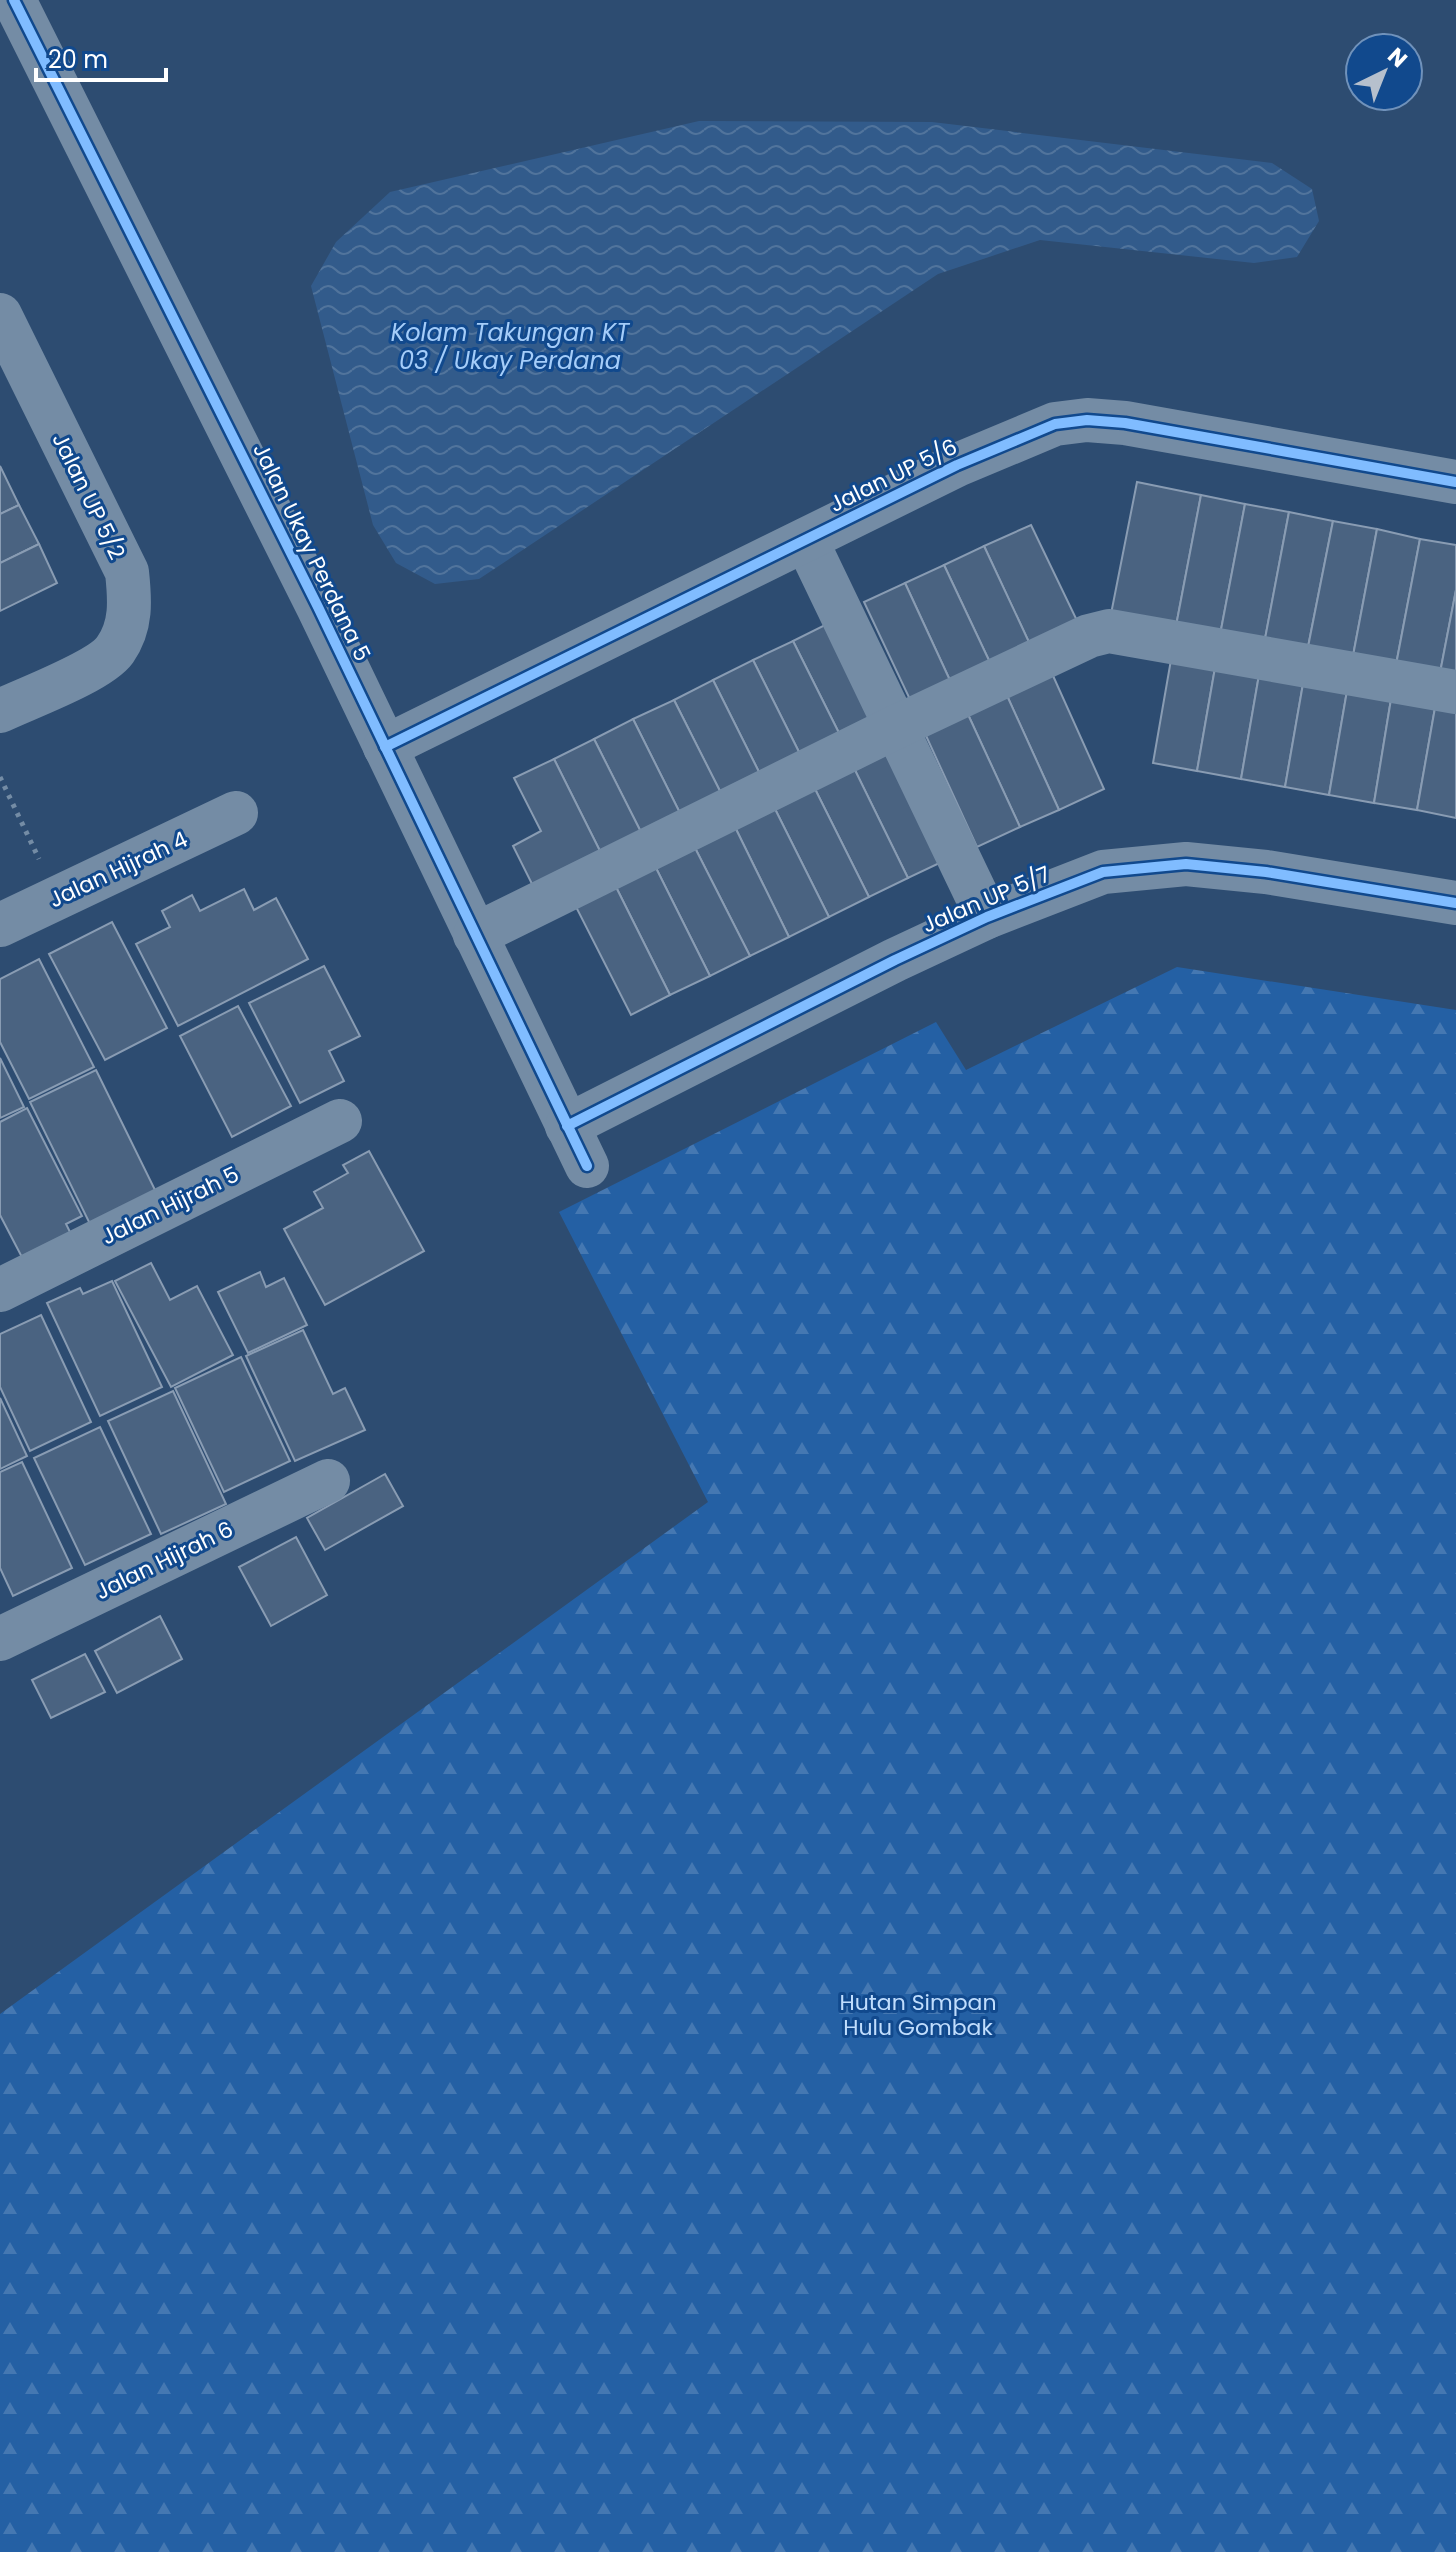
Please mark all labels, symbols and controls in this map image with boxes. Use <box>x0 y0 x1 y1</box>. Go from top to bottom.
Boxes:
scale bar <box>36 32 166 82</box>
north arrow <box>1344 32 1424 112</box>
text: N <box>1381 41 1414 75</box>
text: 20 m <box>48 43 108 76</box>
water label: Kolam Takungan KT 03 / Ukay Perdana <box>391 316 630 377</box>
street label: Jalan UP 5/2 <box>45 428 133 565</box>
street label: Jalan UP 5/6 <box>824 431 962 520</box>
street label: Jalan Ukay Perdana 5 <box>245 438 378 666</box>
street label: Jalan Hijrah 4 <box>44 824 193 915</box>
street label: Jalan UP 5/7 <box>917 859 1055 940</box>
street label: Jalan Hijrah 5 <box>96 1159 244 1252</box>
street label: Jalan Hijrah 6 <box>90 1514 238 1607</box>
park label: Hutan Simpan Hulu Gombak <box>840 1987 996 2043</box>

